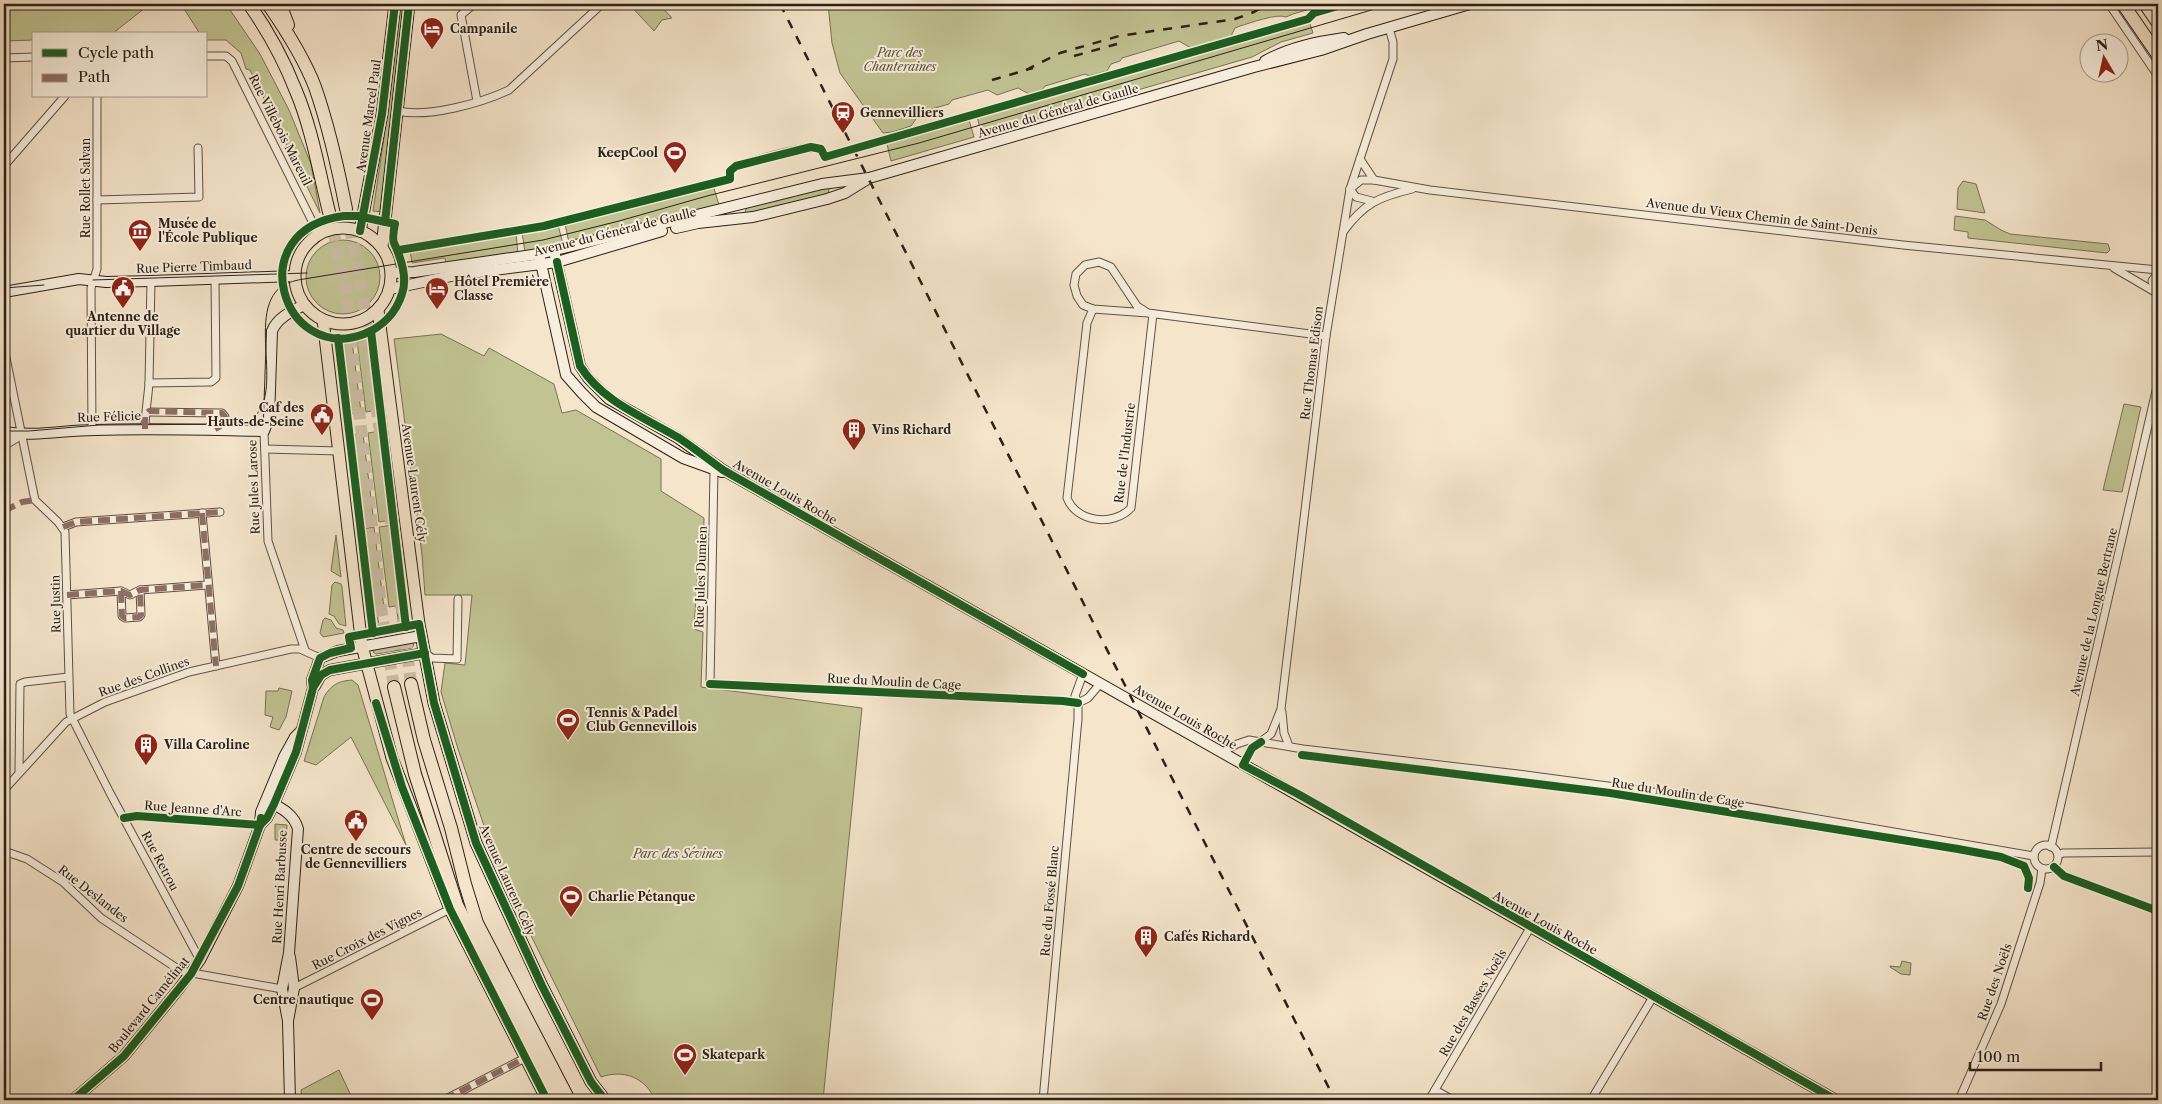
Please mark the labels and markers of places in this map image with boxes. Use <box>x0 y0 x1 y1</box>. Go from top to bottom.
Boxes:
hotel icon: Campanile <box>419 16 445 50</box>
place label: Campanile <box>450 21 517 36</box>
station icon: Gennevilliers <box>830 100 856 134</box>
place label: Gennevilliers <box>860 105 944 120</box>
sports icon: KeepCool <box>662 140 688 174</box>
place label: KeepCool <box>597 145 658 160</box>
place label: Musée de l'École Publique <box>158 216 258 245</box>
museum icon: Musée de l'École Publique <box>127 218 153 252</box>
place label: Hôtel Première Classe <box>454 274 549 303</box>
public building icon: Antenne de quartier du Village <box>110 275 136 309</box>
hotel icon: Hôtel Première Classe <box>424 276 450 310</box>
place label: Antenne de quartier du Village <box>65 309 181 338</box>
place label: Caf des Hauts-de-Seine <box>208 400 304 429</box>
public building icon: Caf des Hauts-de-Seine <box>309 402 335 436</box>
building icon: Vins Richard <box>841 417 867 451</box>
place label: Vins Richard <box>871 422 951 437</box>
place label: Tennis & Padel Club Gennevillois <box>586 705 697 734</box>
sports icon: Tennis & Padel Club Gennevillois <box>555 707 581 741</box>
building icon: Villa Caroline <box>133 732 159 766</box>
place label: Villa Caroline <box>163 737 250 752</box>
public building icon: Centre de secours de Gennevilliers <box>343 808 369 842</box>
place label: Centre de secours de Gennevilliers <box>301 842 412 871</box>
sports icon: Charlie Pétanque <box>558 884 584 918</box>
place label: Charlie Pétanque <box>588 889 695 904</box>
building icon: Cafés Richard <box>1133 924 1159 958</box>
place label: Cafés Richard <box>1164 929 1250 944</box>
sports icon: Centre nautique <box>359 987 385 1021</box>
place label: Centre nautique <box>253 992 354 1007</box>
sports icon: Skatepark <box>672 1042 698 1076</box>
place label: Skatepark <box>702 1047 766 1062</box>

